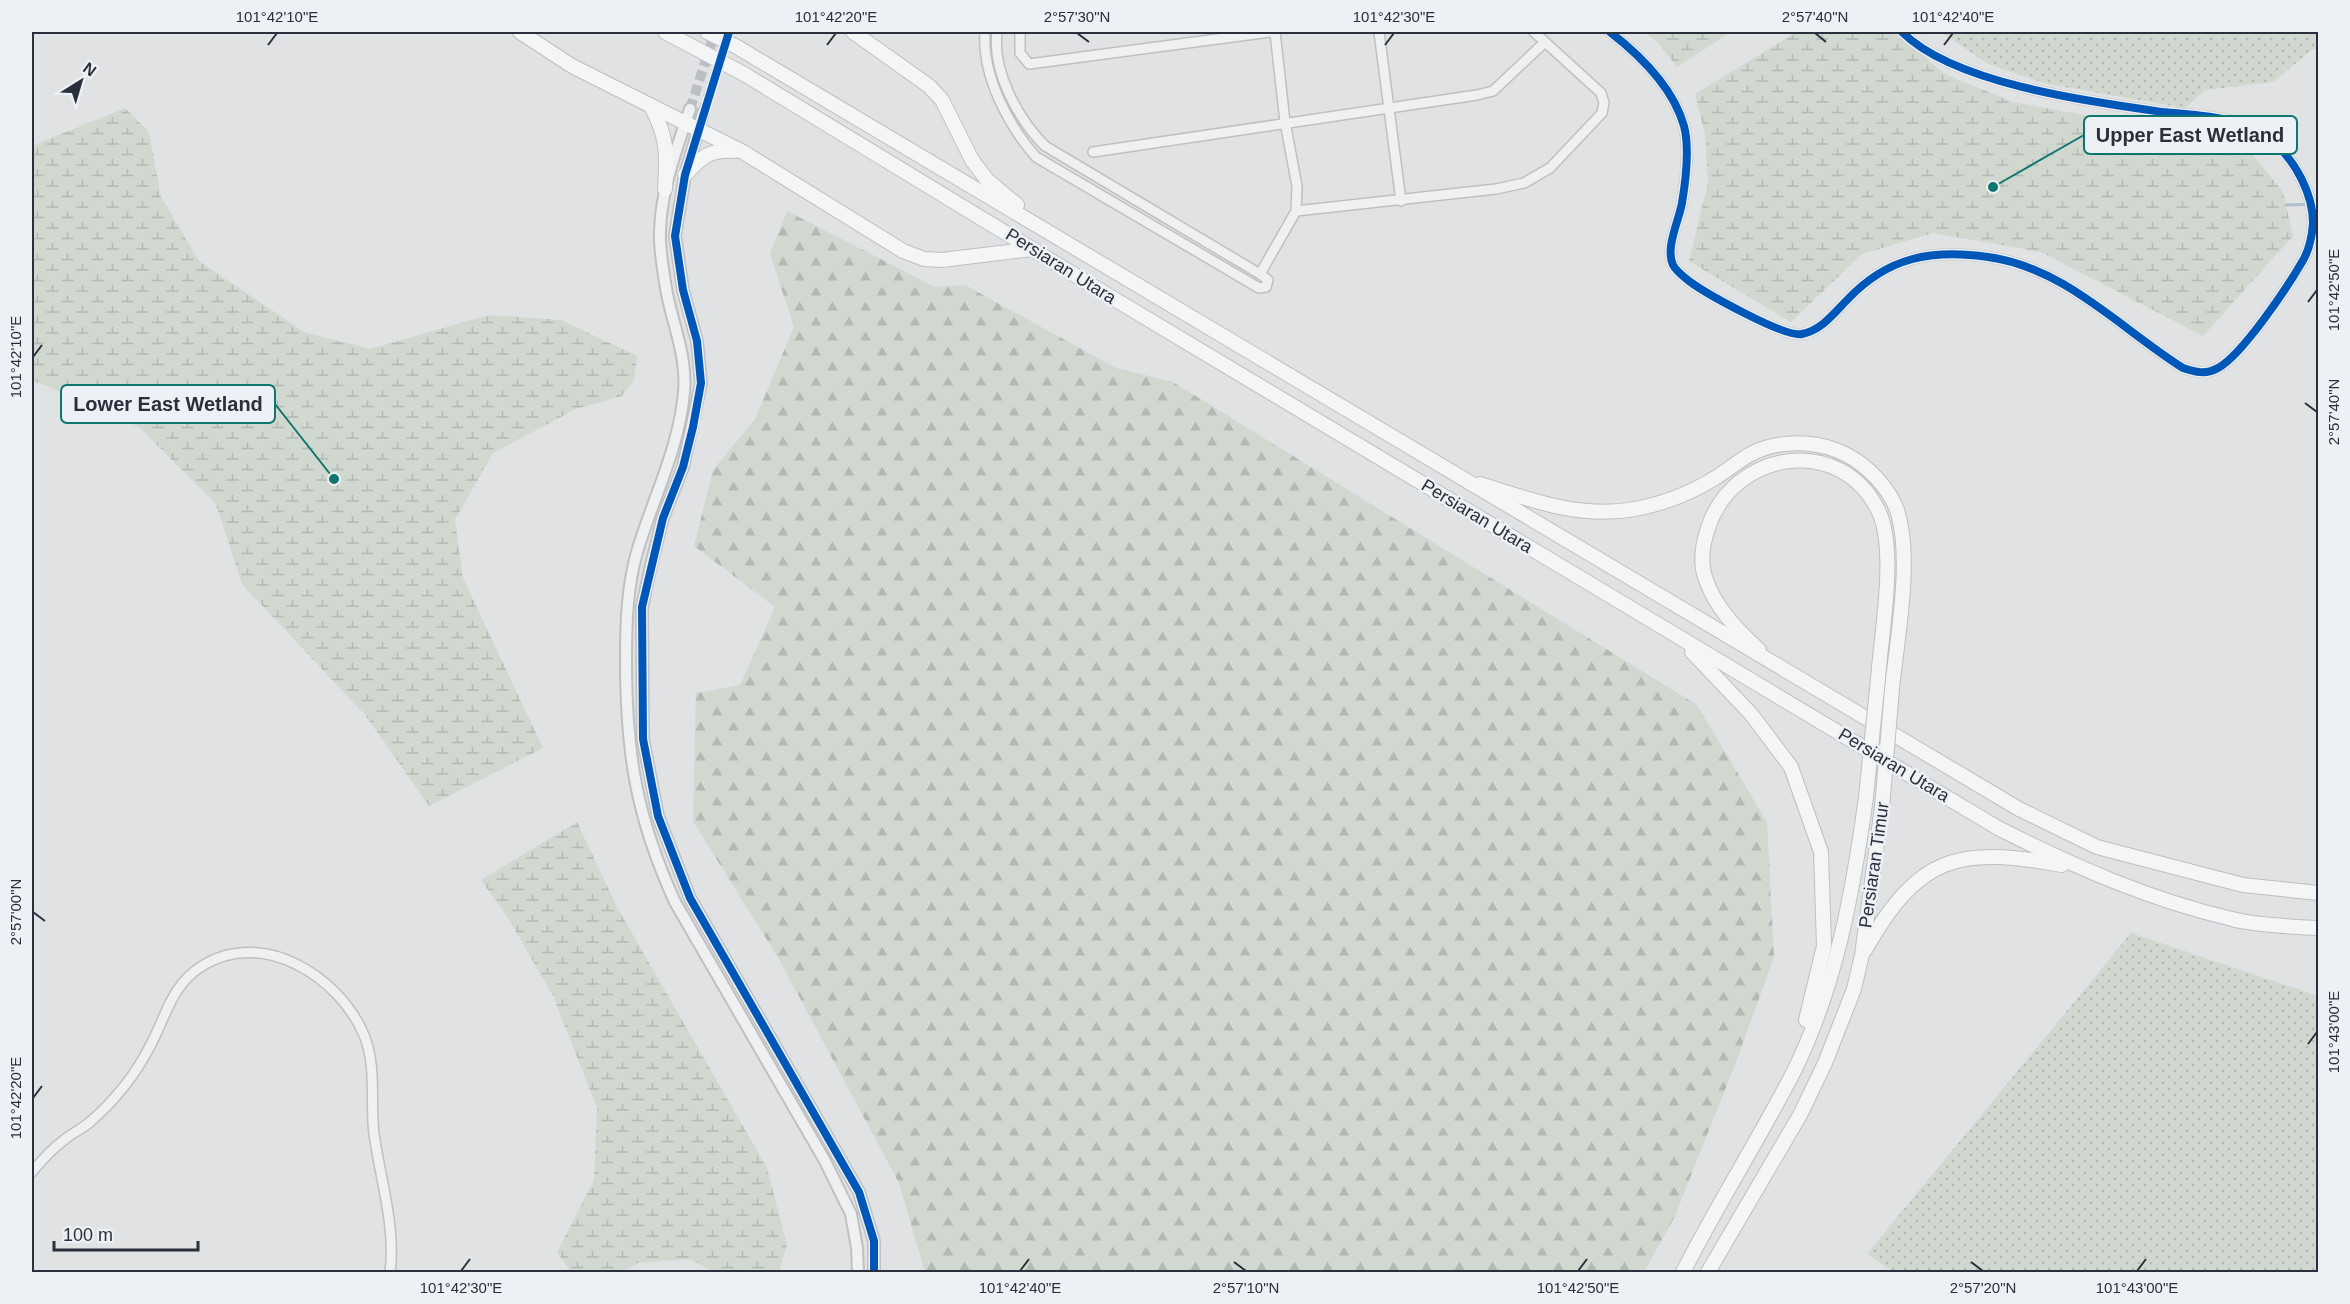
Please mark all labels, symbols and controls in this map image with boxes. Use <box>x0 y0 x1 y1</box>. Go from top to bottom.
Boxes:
text: 101°42'10"E <box>236 8 318 25</box>
text: 101°42'20"E <box>795 8 877 25</box>
text: 2°57'30"N <box>1044 8 1110 25</box>
text: 101°42'30"E <box>1353 8 1435 25</box>
text: 2°57'40"N <box>1782 8 1848 25</box>
text: 101°42'40"E <box>1912 8 1994 25</box>
north arrow <box>51 51 111 111</box>
text: N <box>80 59 99 80</box>
callout: Upper East Wetland <box>2084 116 2297 154</box>
text: Upper East Wetland <box>2096 124 2284 146</box>
street label: Persiaran Utara <box>1002 224 1121 308</box>
text: 101°42'50"E <box>2325 249 2342 331</box>
text: 101°42'10"E <box>7 316 24 398</box>
text: 2°57'40"N <box>2325 379 2342 445</box>
callout: Lower East Wetland <box>61 385 275 423</box>
text: Lower East Wetland <box>73 393 263 415</box>
street label: Persiaran Utara <box>1418 475 1537 558</box>
street label: Persiaran Utara <box>1835 724 1954 807</box>
street label: Persiaran Timur <box>1855 801 1893 929</box>
text: 2°57'00"N <box>7 879 24 945</box>
text: 101°43'00"E <box>2325 991 2342 1073</box>
text: 101°42'20"E <box>7 1057 24 1139</box>
scale bar <box>54 1214 198 1252</box>
text: 100 m <box>63 1225 113 1245</box>
text: 101°42'30"E <box>420 1279 502 1296</box>
text: 101°42'40"E <box>979 1279 1061 1296</box>
text: 2°57'10"N <box>1213 1279 1279 1296</box>
text: 101°42'50"E <box>1537 1279 1619 1296</box>
text: 2°57'20"N <box>1950 1279 2016 1296</box>
text: 101°43'00"E <box>2096 1279 2178 1296</box>

